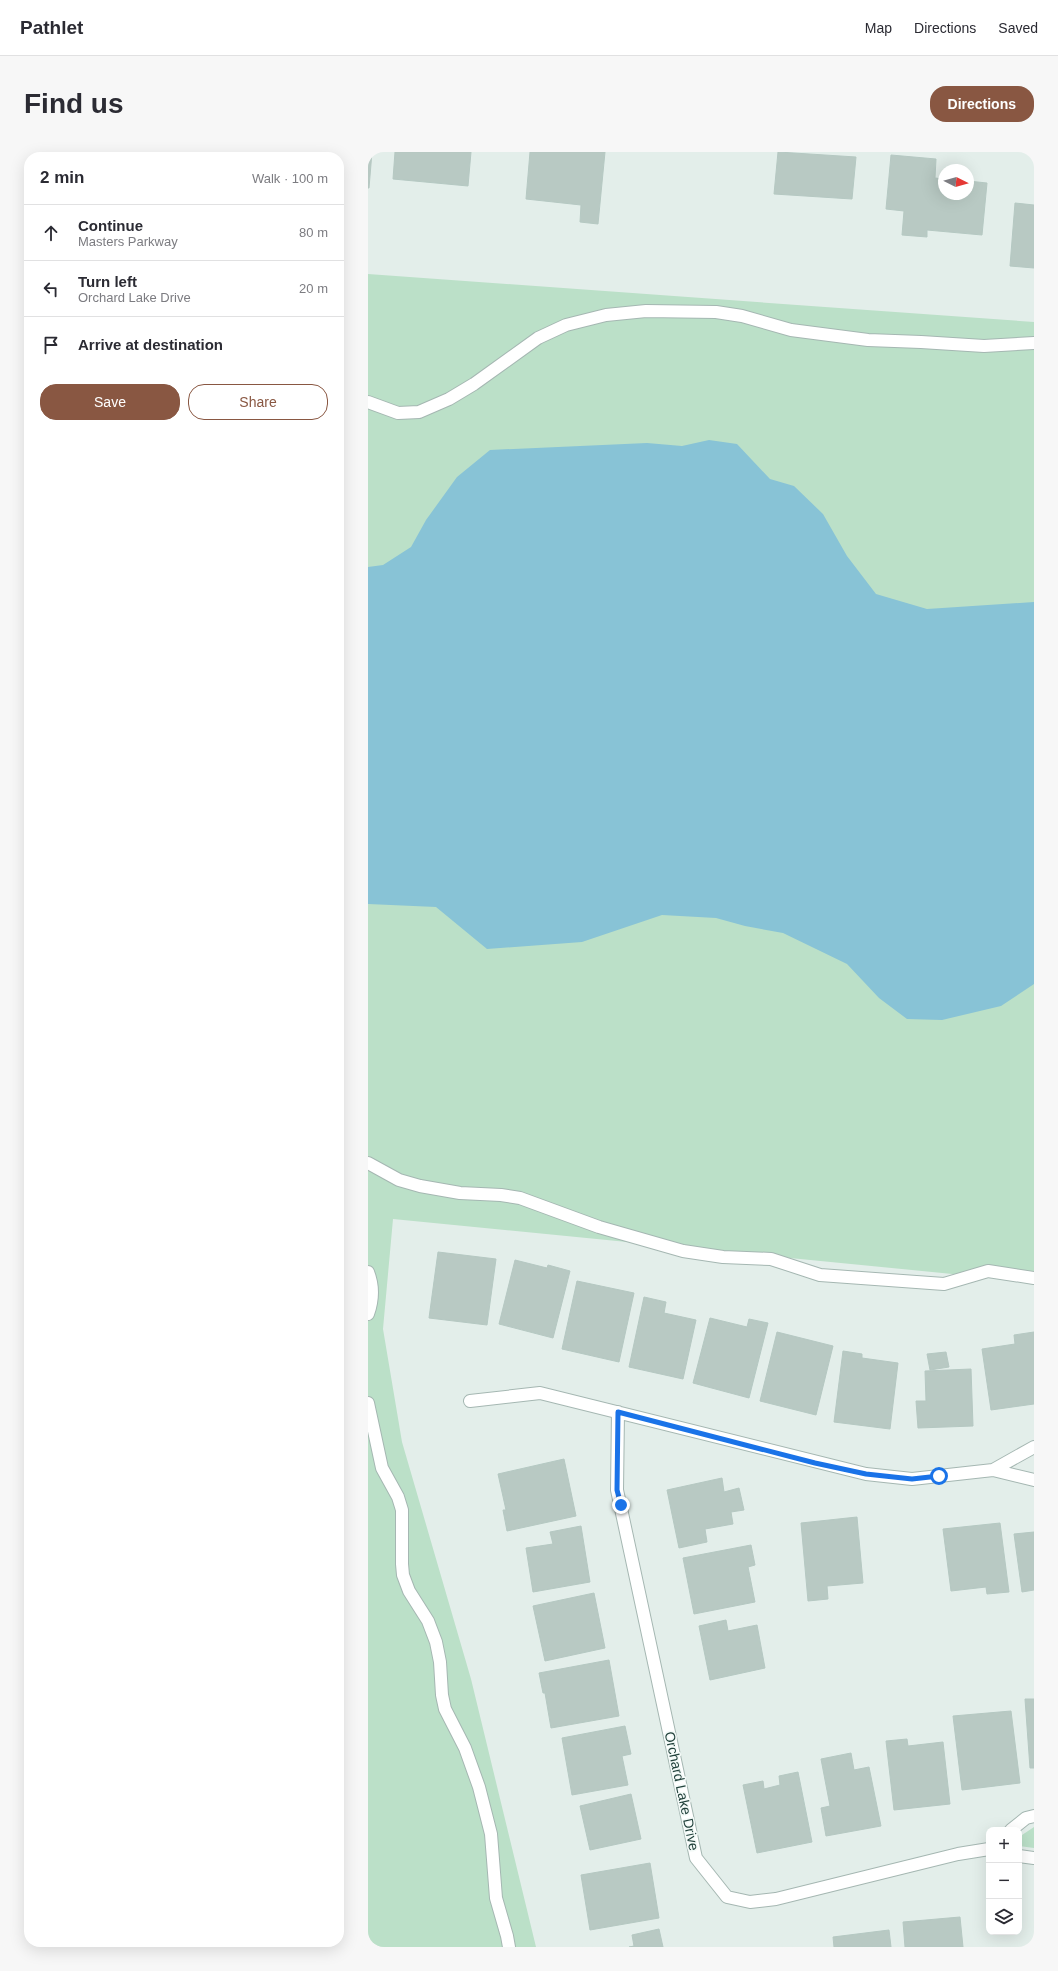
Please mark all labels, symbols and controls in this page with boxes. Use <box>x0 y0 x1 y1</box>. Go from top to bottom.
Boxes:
text: Pathlet <box>20 17 83 38</box>
text: Map <box>865 20 892 36</box>
text: Directions <box>914 20 976 36</box>
text: Saved <box>998 20 1038 36</box>
button: Directions <box>930 86 1034 122</box>
text: Find us <box>24 88 124 119</box>
north arrow <box>938 164 974 200</box>
text: 2 min <box>40 168 84 187</box>
text: Walk · 100 m <box>252 171 328 186</box>
text: Continue <box>78 217 143 234</box>
icon: ahead <box>40 222 62 244</box>
text: 80 m <box>299 225 328 240</box>
text: Masters Parkway <box>78 234 178 249</box>
text: Turn left <box>78 273 137 290</box>
icon: left <box>40 278 62 300</box>
text: 20 m <box>299 281 328 296</box>
text: Orchard Lake Drive <box>78 290 191 305</box>
icon: arrive <box>40 334 62 356</box>
text: Arrive at destination <box>78 336 223 353</box>
button: Save <box>40 384 180 420</box>
button: Share <box>188 384 328 420</box>
route start <box>930 1467 948 1485</box>
route end <box>612 1496 630 1514</box>
street label: Orchard Lake Drive <box>662 1730 702 1852</box>
map controls <box>986 1827 1022 1935</box>
button: + <box>986 1827 1022 1863</box>
button: − <box>986 1863 1022 1899</box>
button: layers <box>986 1899 1022 1935</box>

